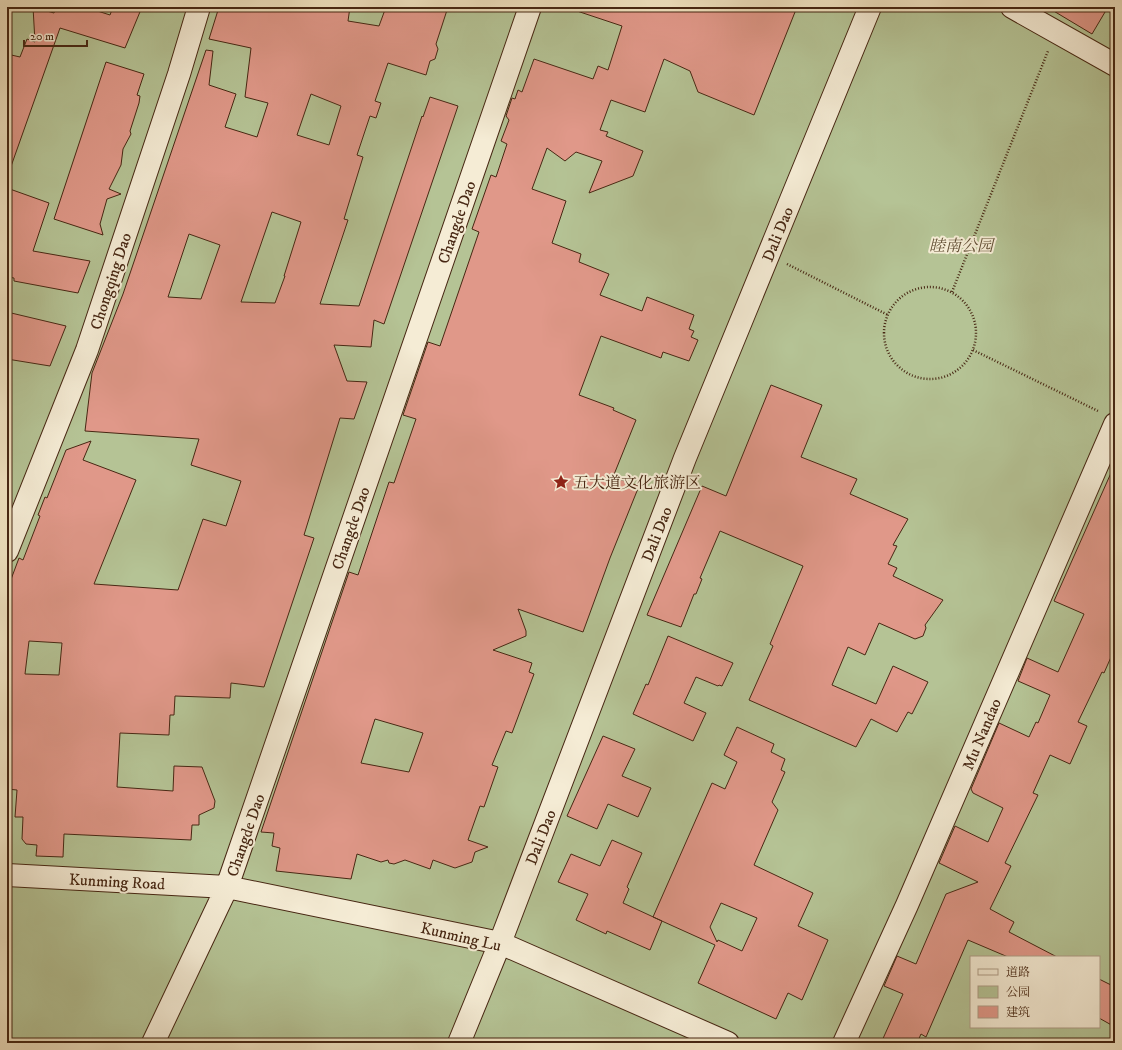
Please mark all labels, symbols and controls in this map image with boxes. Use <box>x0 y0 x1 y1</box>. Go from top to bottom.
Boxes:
scale bar <box>24 22 87 48</box>
text: 20 m <box>30 29 54 44</box>
street label: Changde Dao <box>433 178 481 266</box>
street label: Dali Dao <box>758 204 798 265</box>
street label: Chongqing Dao <box>86 230 136 332</box>
park label: 睦南公园 <box>929 236 996 256</box>
place icon: 五大道文化旅游区 <box>552 473 570 491</box>
place label: 五大道文化旅游区 <box>573 473 701 493</box>
street label: Changde Dao <box>327 484 375 572</box>
street label: Dali Dao <box>637 504 677 565</box>
street label: Mu Nandao <box>958 695 1006 773</box>
street label: Changde Dao <box>222 791 270 879</box>
street label: Dali Dao <box>521 807 561 868</box>
street label: Kunming Road <box>68 869 165 894</box>
street label: Kunming Lu <box>418 918 503 956</box>
legend <box>970 956 1100 1028</box>
text: 道路 <box>1006 965 1030 980</box>
text: 公园 <box>1006 985 1030 1000</box>
text: 建筑 <box>1006 1005 1030 1020</box>

